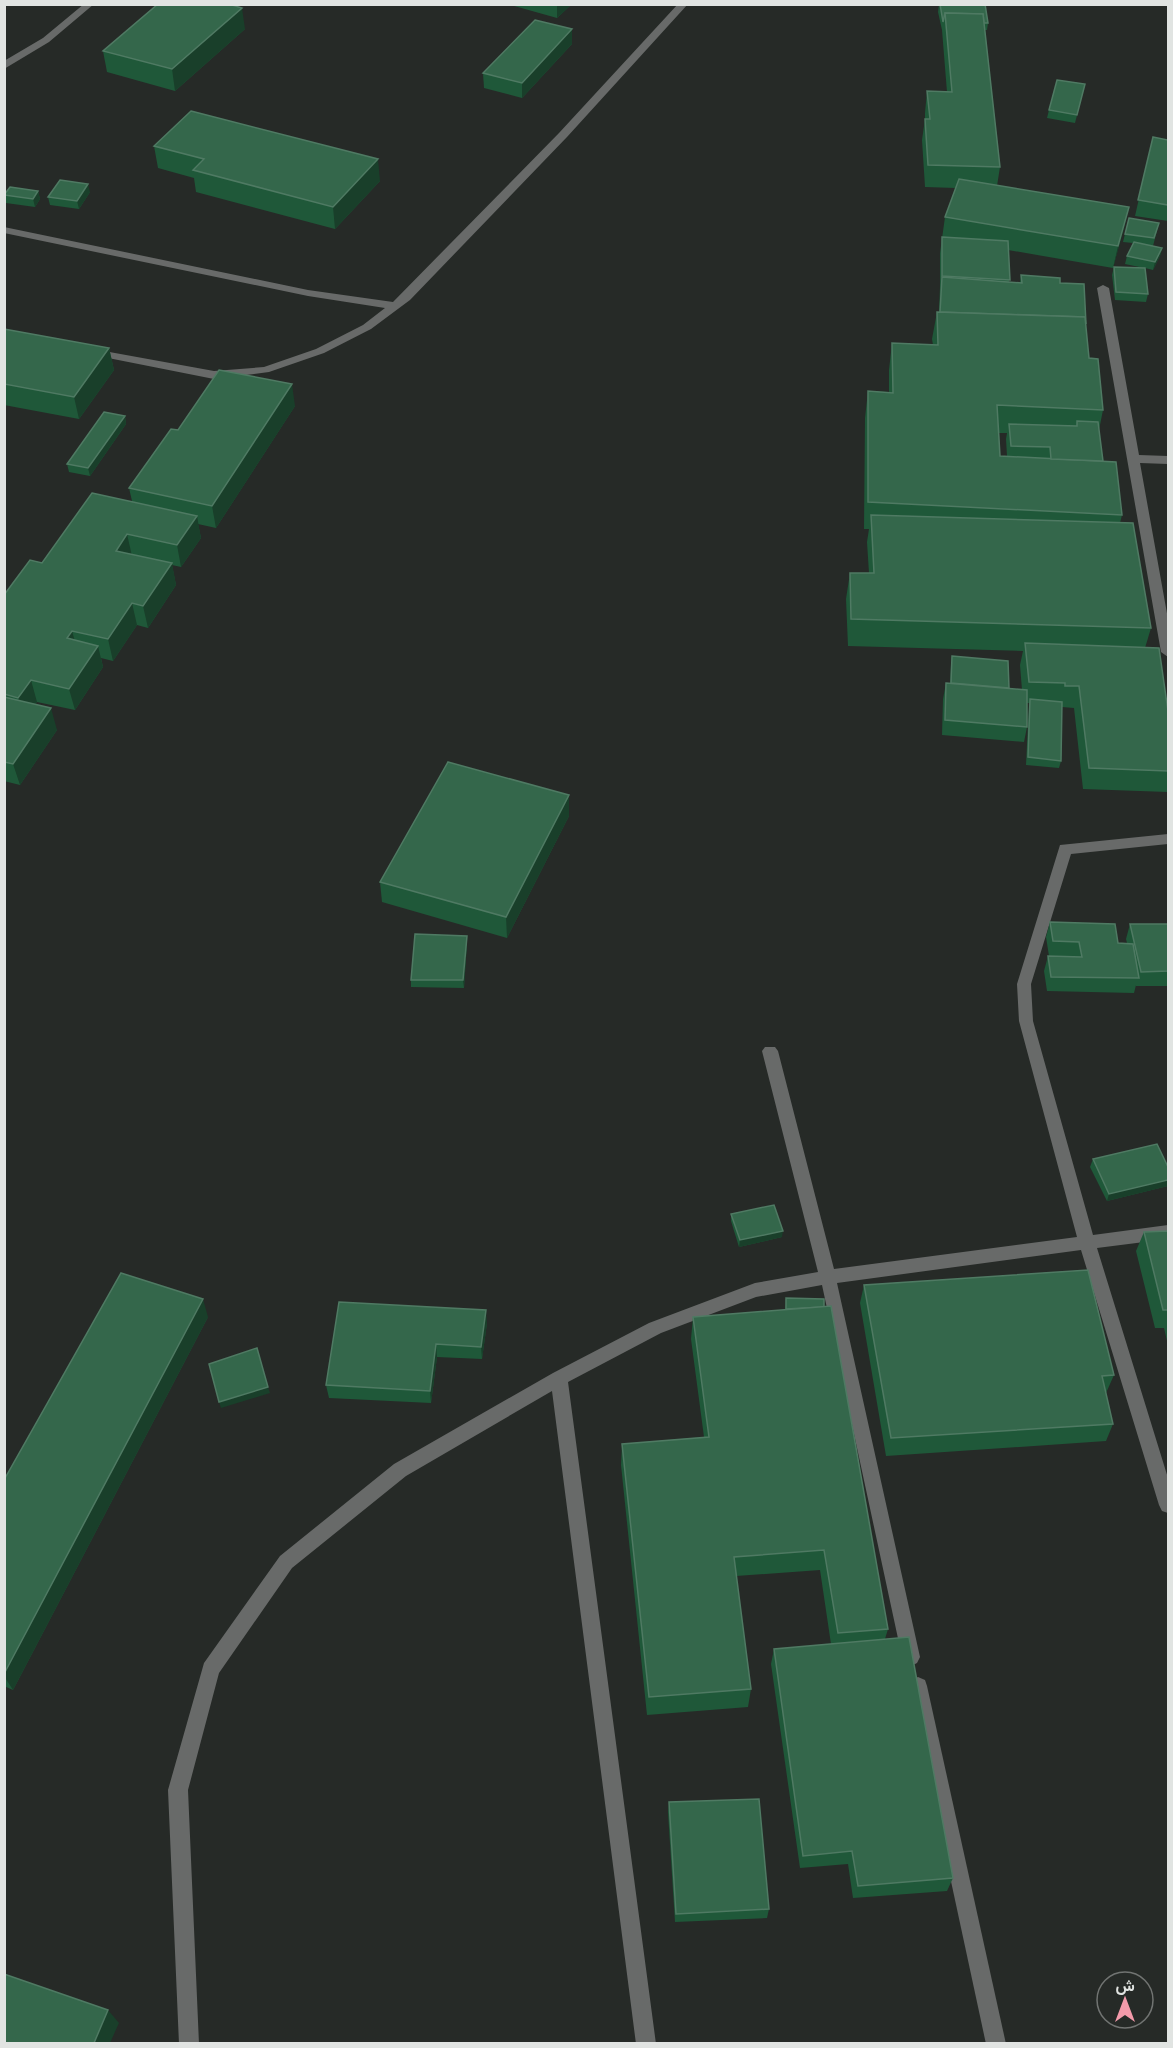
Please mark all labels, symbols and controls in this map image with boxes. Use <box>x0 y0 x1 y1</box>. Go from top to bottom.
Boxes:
north arrow <box>1095 1970 1155 2030</box>
text: ش <box>1115 1975 1135 1996</box>

